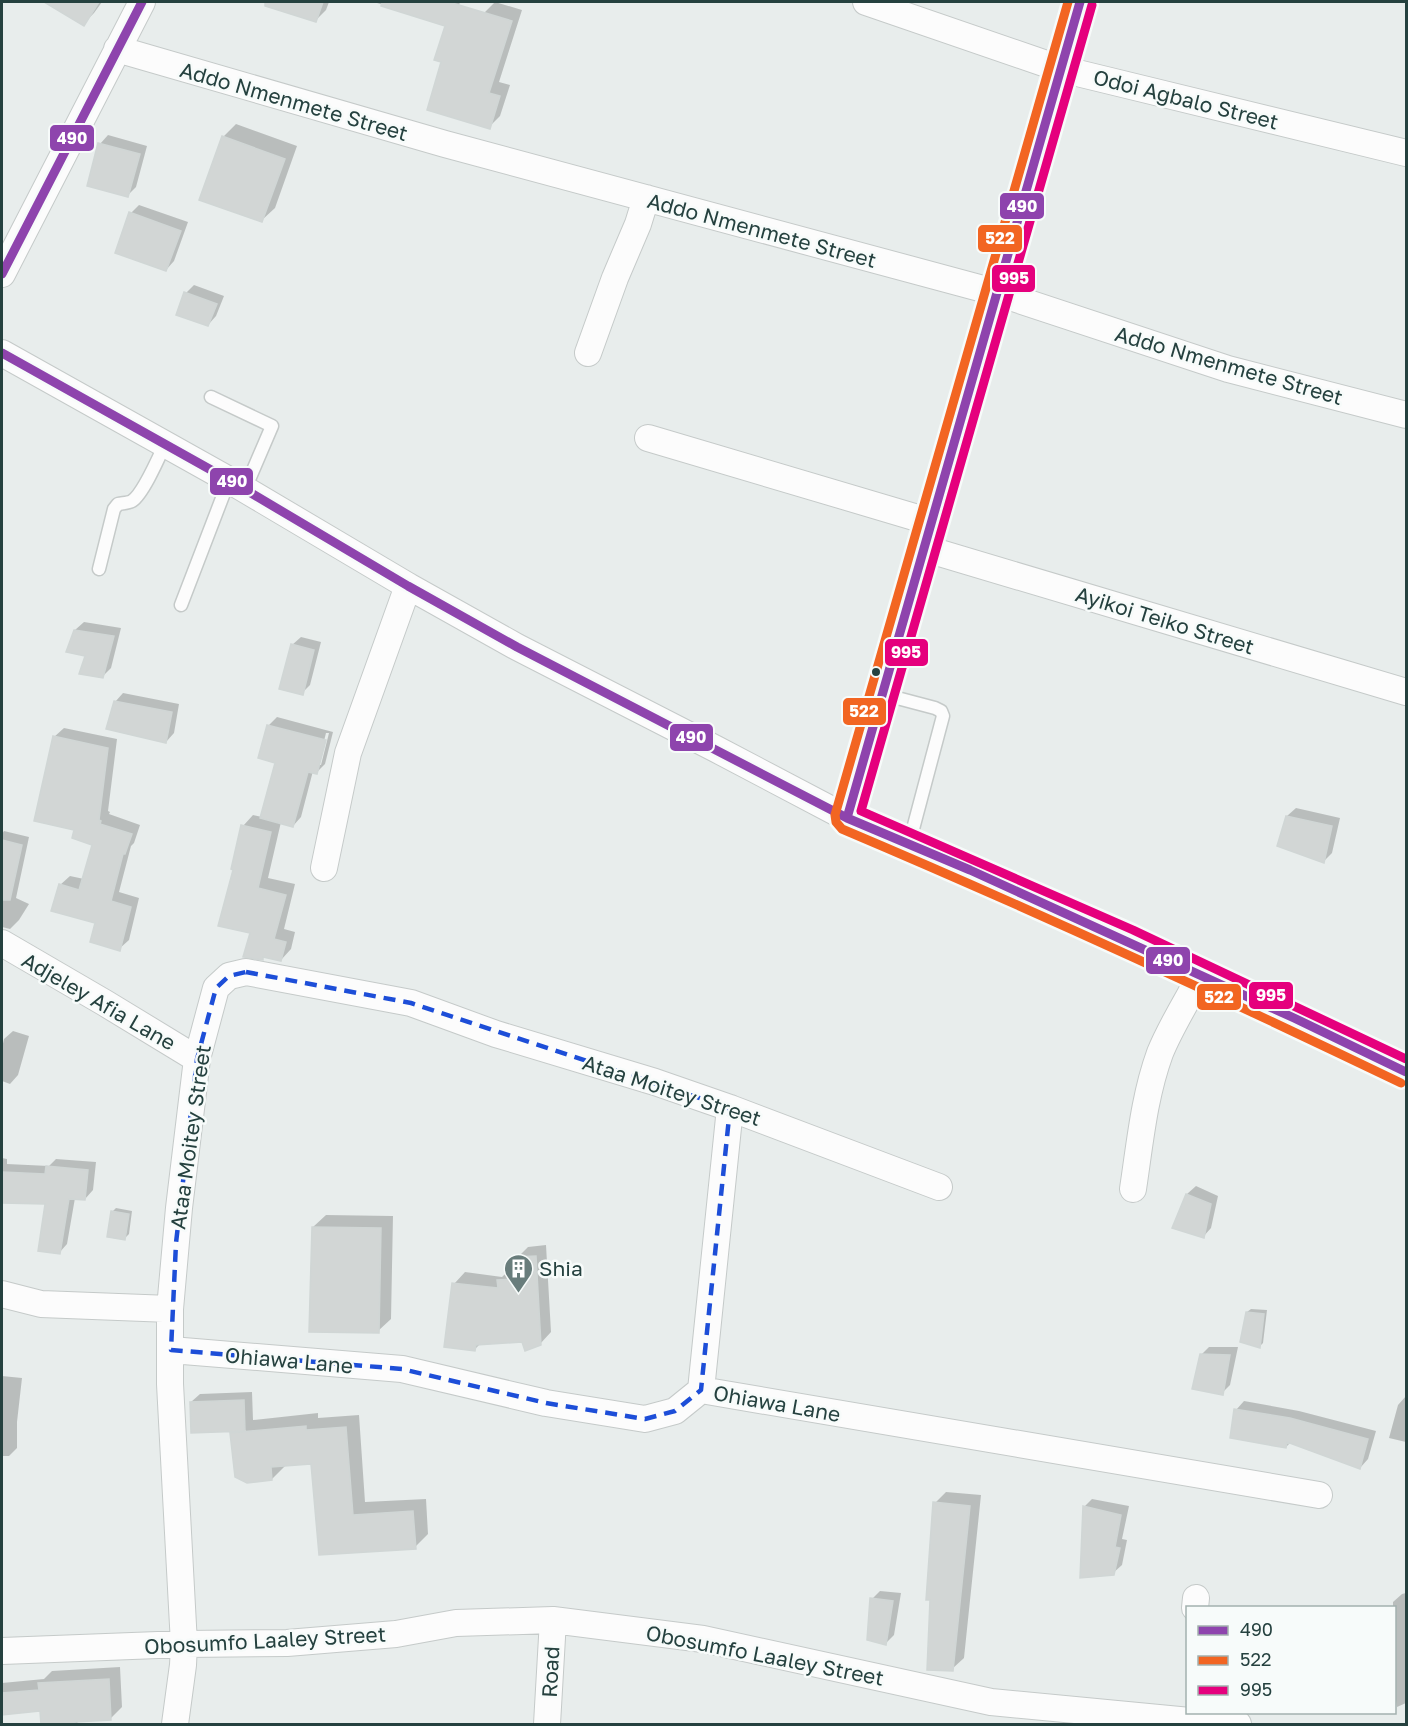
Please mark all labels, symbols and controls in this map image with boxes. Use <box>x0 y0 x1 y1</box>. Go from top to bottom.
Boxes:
street label: Addo Nmenmete Street <box>177 56 411 146</box>
street label: Odoi Agbalo Street <box>1091 63 1281 135</box>
line badge: 490 <box>49 124 95 152</box>
text: 490 <box>57 128 87 148</box>
street label: Addo Nmenmete Street <box>645 187 879 273</box>
line badge: 490 <box>999 192 1045 220</box>
text: 490 <box>1007 196 1037 216</box>
line badge: 522 <box>977 224 1023 253</box>
text: 522 <box>985 228 1015 248</box>
line badge: 995 <box>991 264 1036 293</box>
text: 995 <box>999 268 1029 288</box>
street label: Addo Nmenmete Street <box>1112 320 1346 410</box>
line badge: 490 <box>209 467 254 496</box>
text: 490 <box>217 471 247 491</box>
street label: Ayikoi Teiko Street <box>1072 580 1258 660</box>
line badge: 995 <box>884 638 929 667</box>
text: 995 <box>891 642 921 662</box>
unlabelled marker <box>870 666 882 678</box>
line badge: 522 <box>842 697 887 726</box>
text: 522 <box>849 701 879 721</box>
line badge: 490 <box>669 723 714 752</box>
text: 490 <box>676 727 706 747</box>
street label: Adjeley Afia Lane <box>18 946 180 1056</box>
line badge: 490 <box>1145 946 1191 975</box>
text: 490 <box>1153 950 1183 970</box>
line badge: 995 <box>1248 981 1294 1010</box>
line badge: 522 <box>1196 983 1242 1011</box>
text: 995 <box>1256 985 1286 1005</box>
text: 522 <box>1204 987 1234 1007</box>
street label: Ataa Moitey Street <box>164 1043 216 1231</box>
street label: Ataa Moitey Street <box>579 1049 765 1131</box>
building icon: Shia <box>502 1252 534 1294</box>
place label: Shia <box>539 1255 583 1281</box>
street label: Ohiawa Lane <box>224 1341 354 1379</box>
street label: Ohiawa Lane <box>711 1379 843 1427</box>
legend <box>1186 1606 1396 1714</box>
text: 490 <box>1240 1618 1273 1640</box>
street label: Obosumfo Laaley Street <box>644 1619 886 1691</box>
street label: Obosumfo Laaley Street <box>143 1621 387 1659</box>
street label: Road <box>536 1646 564 1698</box>
text: 522 <box>1240 1648 1271 1670</box>
text: 995 <box>1240 1678 1272 1700</box>

